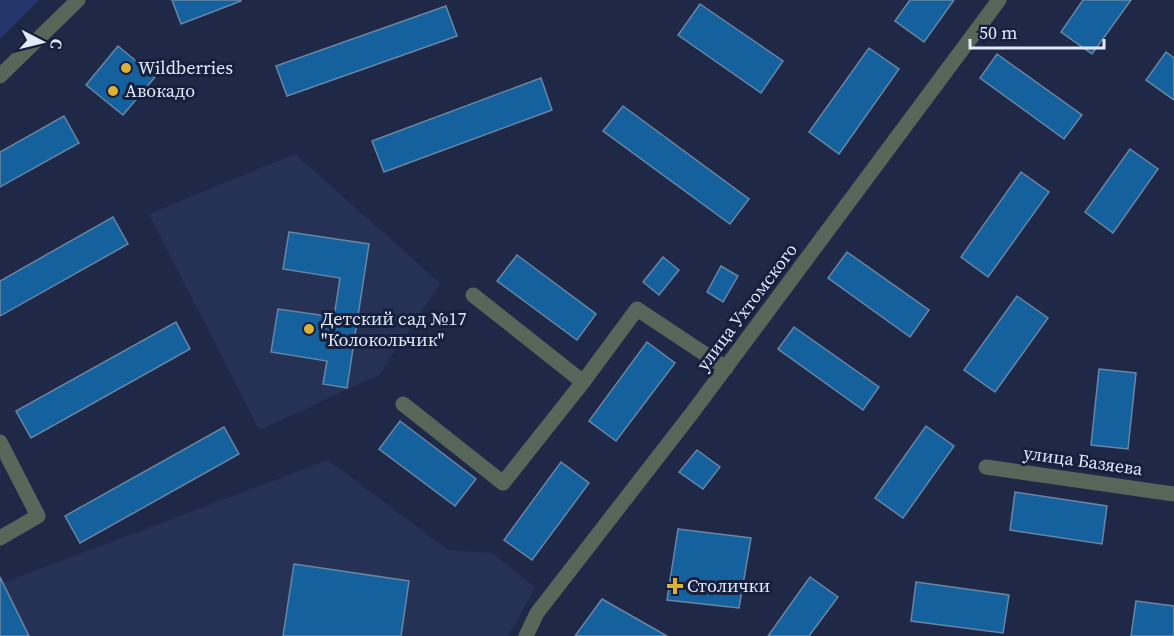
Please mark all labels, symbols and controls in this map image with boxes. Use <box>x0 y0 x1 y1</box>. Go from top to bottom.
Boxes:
north arrow <box>12 12 72 72</box>
scale bar <box>970 12 1104 50</box>
text: 50 m <box>979 20 1017 45</box>
text: С <box>45 38 68 50</box>
place label: Wildberries <box>138 55 233 80</box>
marker: Wildberries <box>119 61 133 75</box>
place label: Авокадо <box>125 78 195 103</box>
marker: Авокадо <box>106 84 120 98</box>
street label: улица Ухтомского <box>690 238 803 376</box>
place label: Детский сад №17 "Колокольчик" <box>321 306 467 352</box>
marker: Детский сад №17 "Колокольчик" <box>302 322 316 336</box>
street label: улица Базяева <box>1022 440 1145 481</box>
place label: Столички <box>687 573 770 598</box>
marker: Столички <box>668 579 682 593</box>

